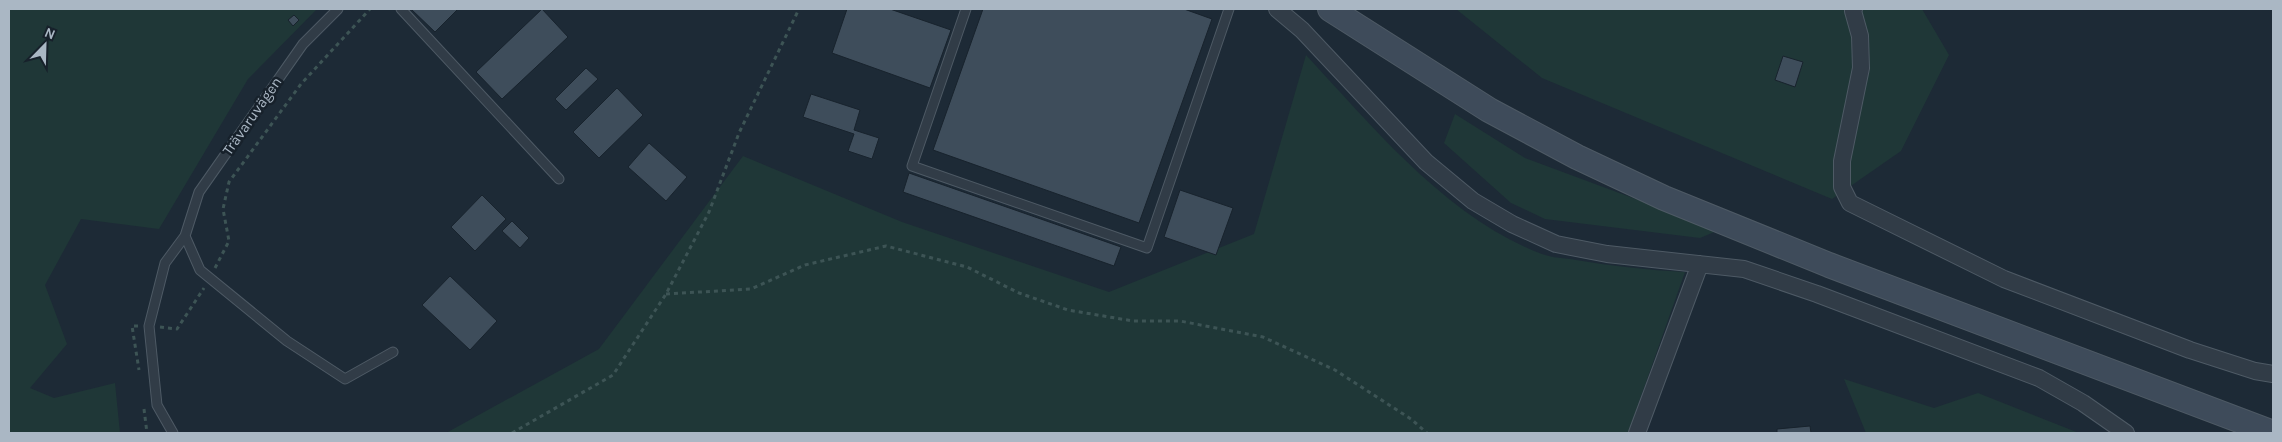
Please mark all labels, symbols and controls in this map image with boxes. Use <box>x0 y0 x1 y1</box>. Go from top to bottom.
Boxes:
north arrow <box>20 20 70 70</box>
text: N <box>42 24 58 43</box>
street label: Trävaruvägen <box>218 73 286 159</box>

